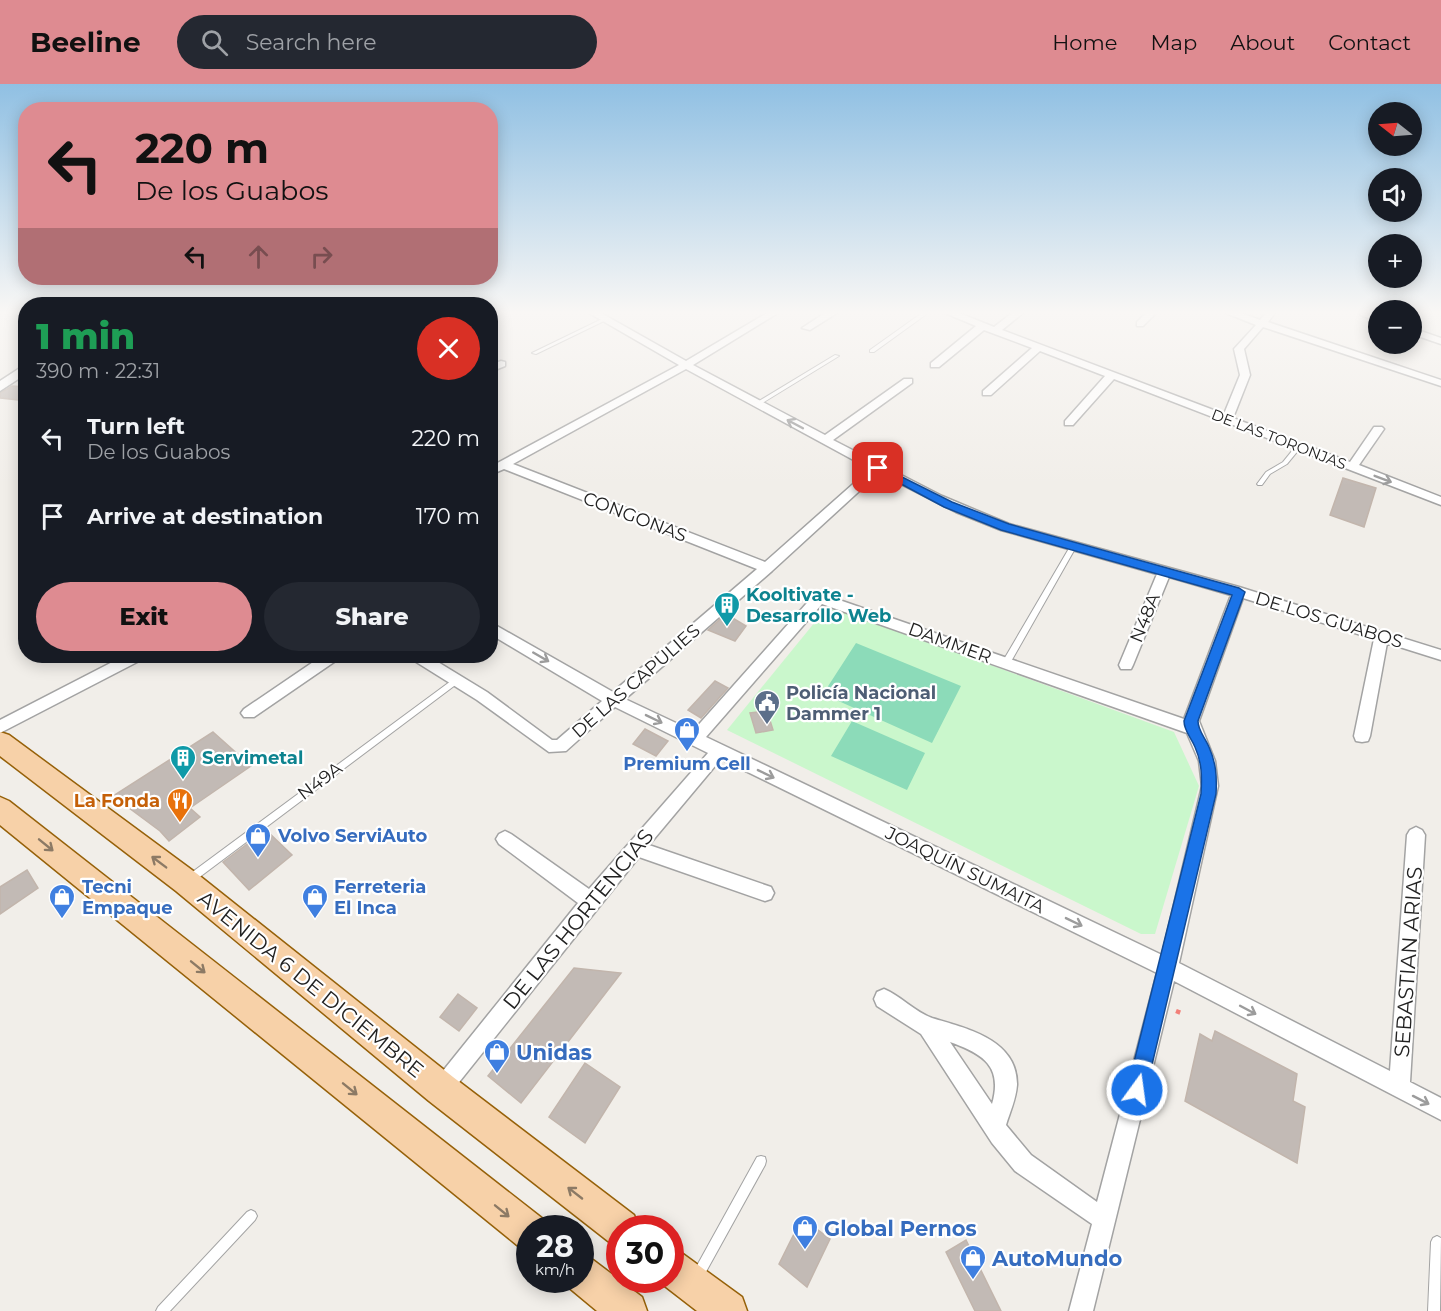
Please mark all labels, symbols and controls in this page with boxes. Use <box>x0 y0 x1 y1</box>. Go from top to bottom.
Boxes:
search box <box>177 15 597 69</box>
text: Beeline <box>30 25 141 59</box>
icon: search <box>198 26 231 59</box>
text: Search here <box>246 29 377 56</box>
text: Home <box>1052 30 1117 55</box>
text: Map <box>1150 30 1197 55</box>
text: About <box>1230 30 1295 55</box>
text: Contact <box>1328 30 1411 55</box>
north arrow <box>1368 102 1422 156</box>
map controls <box>1368 102 1422 354</box>
text: 220 m <box>135 122 269 174</box>
icon: left <box>36 126 114 204</box>
button: sound <box>1368 168 1422 222</box>
text: De los Guabos <box>135 174 328 207</box>
button: + <box>1368 234 1422 288</box>
icon: left <box>179 240 212 273</box>
icon: ahead <box>242 240 275 273</box>
icon: right <box>305 240 338 273</box>
button: − <box>1368 300 1422 354</box>
text: 1 min <box>36 314 135 358</box>
button: close <box>417 317 480 380</box>
text: 390 m · 22:31 <box>36 359 160 383</box>
street label: DE LAS TORONJAS <box>1209 404 1349 474</box>
text: Turn left <box>87 413 185 440</box>
one-way arrow <box>787 418 805 429</box>
icon: left <box>36 422 69 455</box>
text: 220 m <box>411 425 480 452</box>
text: De los Guabos <box>87 440 230 464</box>
pin <box>852 442 903 493</box>
icon: arrive <box>861 451 894 484</box>
one-way arrow <box>1374 475 1392 486</box>
street label: CONGONAS <box>580 487 690 547</box>
icon: arrive <box>36 500 69 533</box>
text: Arrive at destination <box>87 503 323 530</box>
text: 170 m <box>416 503 480 530</box>
button: Exit <box>36 582 252 651</box>
button: Share <box>264 582 480 651</box>
place label: Kooltivate - Desarrollo Web <box>746 584 891 627</box>
street label: DE LOS GUABOS <box>1252 587 1406 653</box>
building icon: Kooltivate - Desarrollo Web <box>712 590 742 628</box>
street label: N48A <box>1125 590 1165 646</box>
street label: DAMMER <box>905 618 995 668</box>
street label: DE LAS CAPULIES <box>567 619 705 743</box>
one-way arrow <box>532 651 549 663</box>
place label: Policía Nacional Dammer 1 <box>786 682 936 725</box>
public building icon: Policía Nacional Dammer 1 <box>752 688 782 726</box>
one-way arrow <box>644 713 662 725</box>
shop icon: Premium Cell <box>672 715 702 753</box>
building icon: Servimetal <box>168 743 198 781</box>
place label: Servimetal <box>202 747 303 769</box>
place label: Premium Cell <box>623 753 751 775</box>
street label: N49A <box>293 757 347 805</box>
one-way arrow <box>756 769 774 780</box>
restaurant icon: La Fonda <box>165 786 195 824</box>
place label: La Fonda <box>74 790 160 812</box>
shop icon: Volvo ServiAuto <box>243 821 273 859</box>
street label: JOAQUÍN SUMAITA <box>881 821 1048 918</box>
street label: DE LAS HORTENCIAS <box>498 824 658 1014</box>
place label: Volvo ServiAuto <box>277 825 428 847</box>
one-way arrow <box>37 839 53 852</box>
one-way arrow <box>152 856 168 869</box>
street label: SEBASTIAN ARIAS <box>1389 866 1427 1058</box>
place label: Tecni Empaque <box>82 876 173 919</box>
place label: Ferreteria El Inca <box>334 876 426 919</box>
shop icon: Tecni Empaque <box>47 882 77 920</box>
shop icon: Ferreteria El Inca <box>300 882 330 920</box>
street label: AVENIDA 6 DE DICIEMBRE <box>193 885 429 1083</box>
one-way arrow <box>1065 917 1083 929</box>
one-way arrow <box>190 960 205 974</box>
one-way arrow <box>1239 1005 1257 1016</box>
shop icon: Unidas <box>482 1037 512 1075</box>
place label: Unidas <box>516 1040 592 1065</box>
position arrow <box>1105 1058 1169 1122</box>
one-way arrow <box>342 1082 358 1095</box>
one-way arrow <box>1412 1094 1430 1106</box>
one-way arrow <box>567 1186 583 1199</box>
one-way arrow <box>494 1204 510 1217</box>
shop icon: Global Pernos <box>790 1213 820 1251</box>
speed limit sign: 30 <box>606 1215 684 1293</box>
place label: Global Pernos <box>824 1216 977 1241</box>
text: 28 <box>536 1228 574 1265</box>
shop icon: AutoMundo <box>958 1243 988 1281</box>
place label: AutoMundo <box>991 1246 1122 1271</box>
text: km/h <box>535 1260 575 1279</box>

